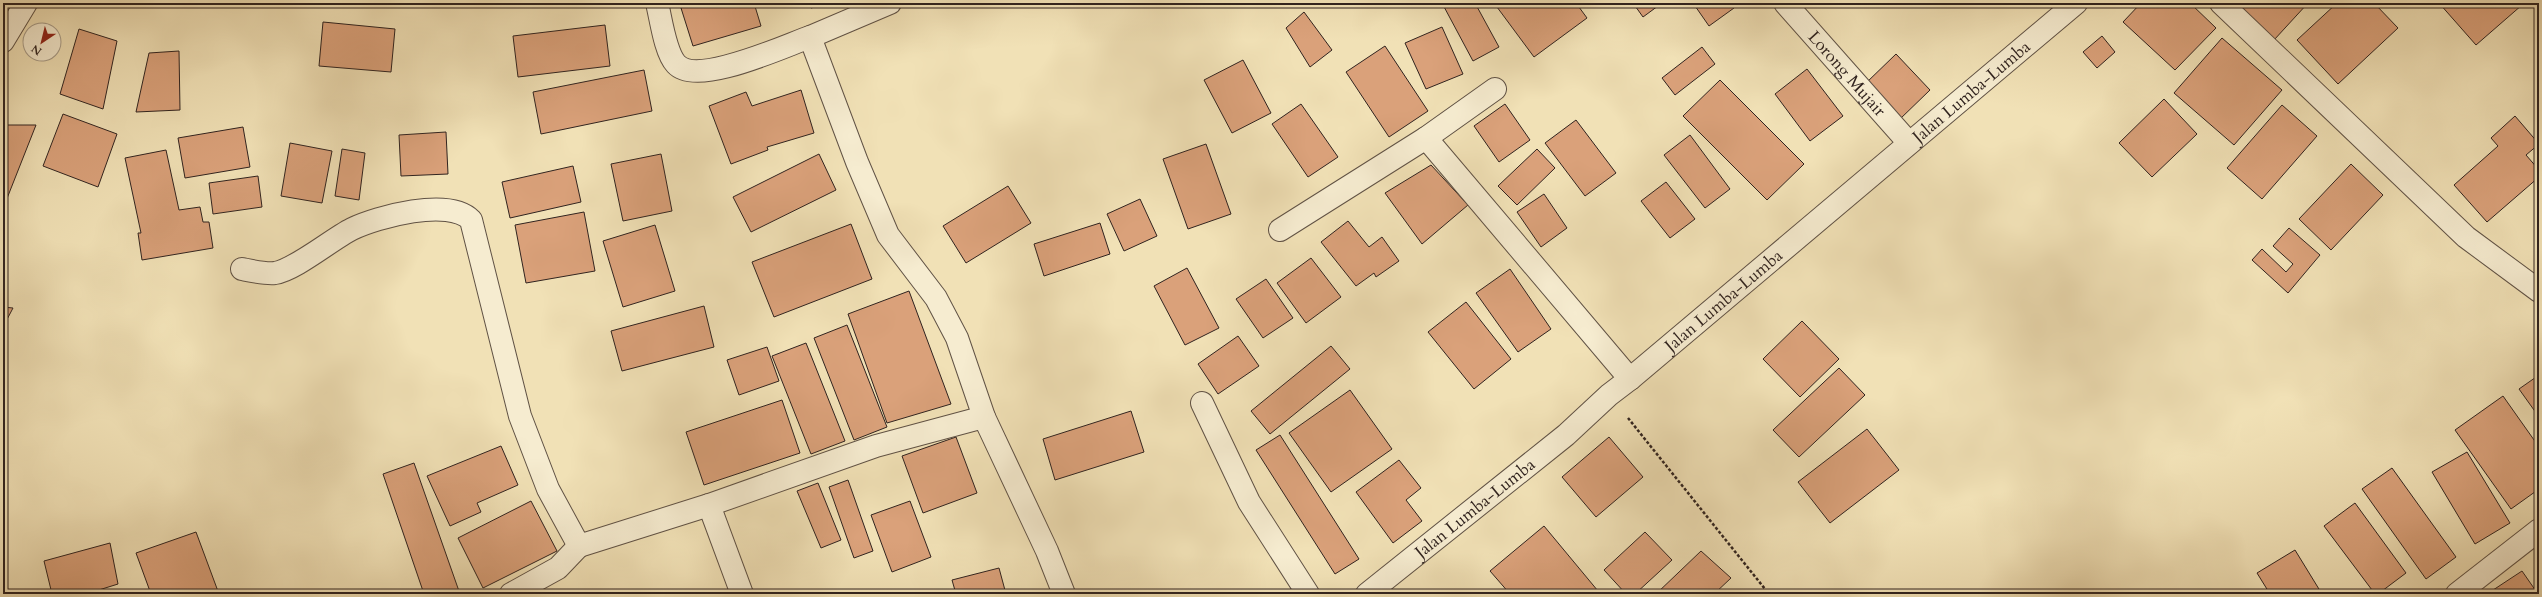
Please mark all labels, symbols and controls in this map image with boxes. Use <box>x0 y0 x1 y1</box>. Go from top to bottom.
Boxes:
north arrow <box>22 22 62 62</box>
street label: Lorong Mujair <box>1803 26 1892 122</box>
street label: Jalan Lumba-Lumba <box>1905 35 2035 150</box>
text: N <box>28 41 45 59</box>
street label: Jalan Lumba-Lumba <box>1657 243 1788 359</box>
street label: Jalan Lumba-Lumba <box>1408 452 1540 565</box>

